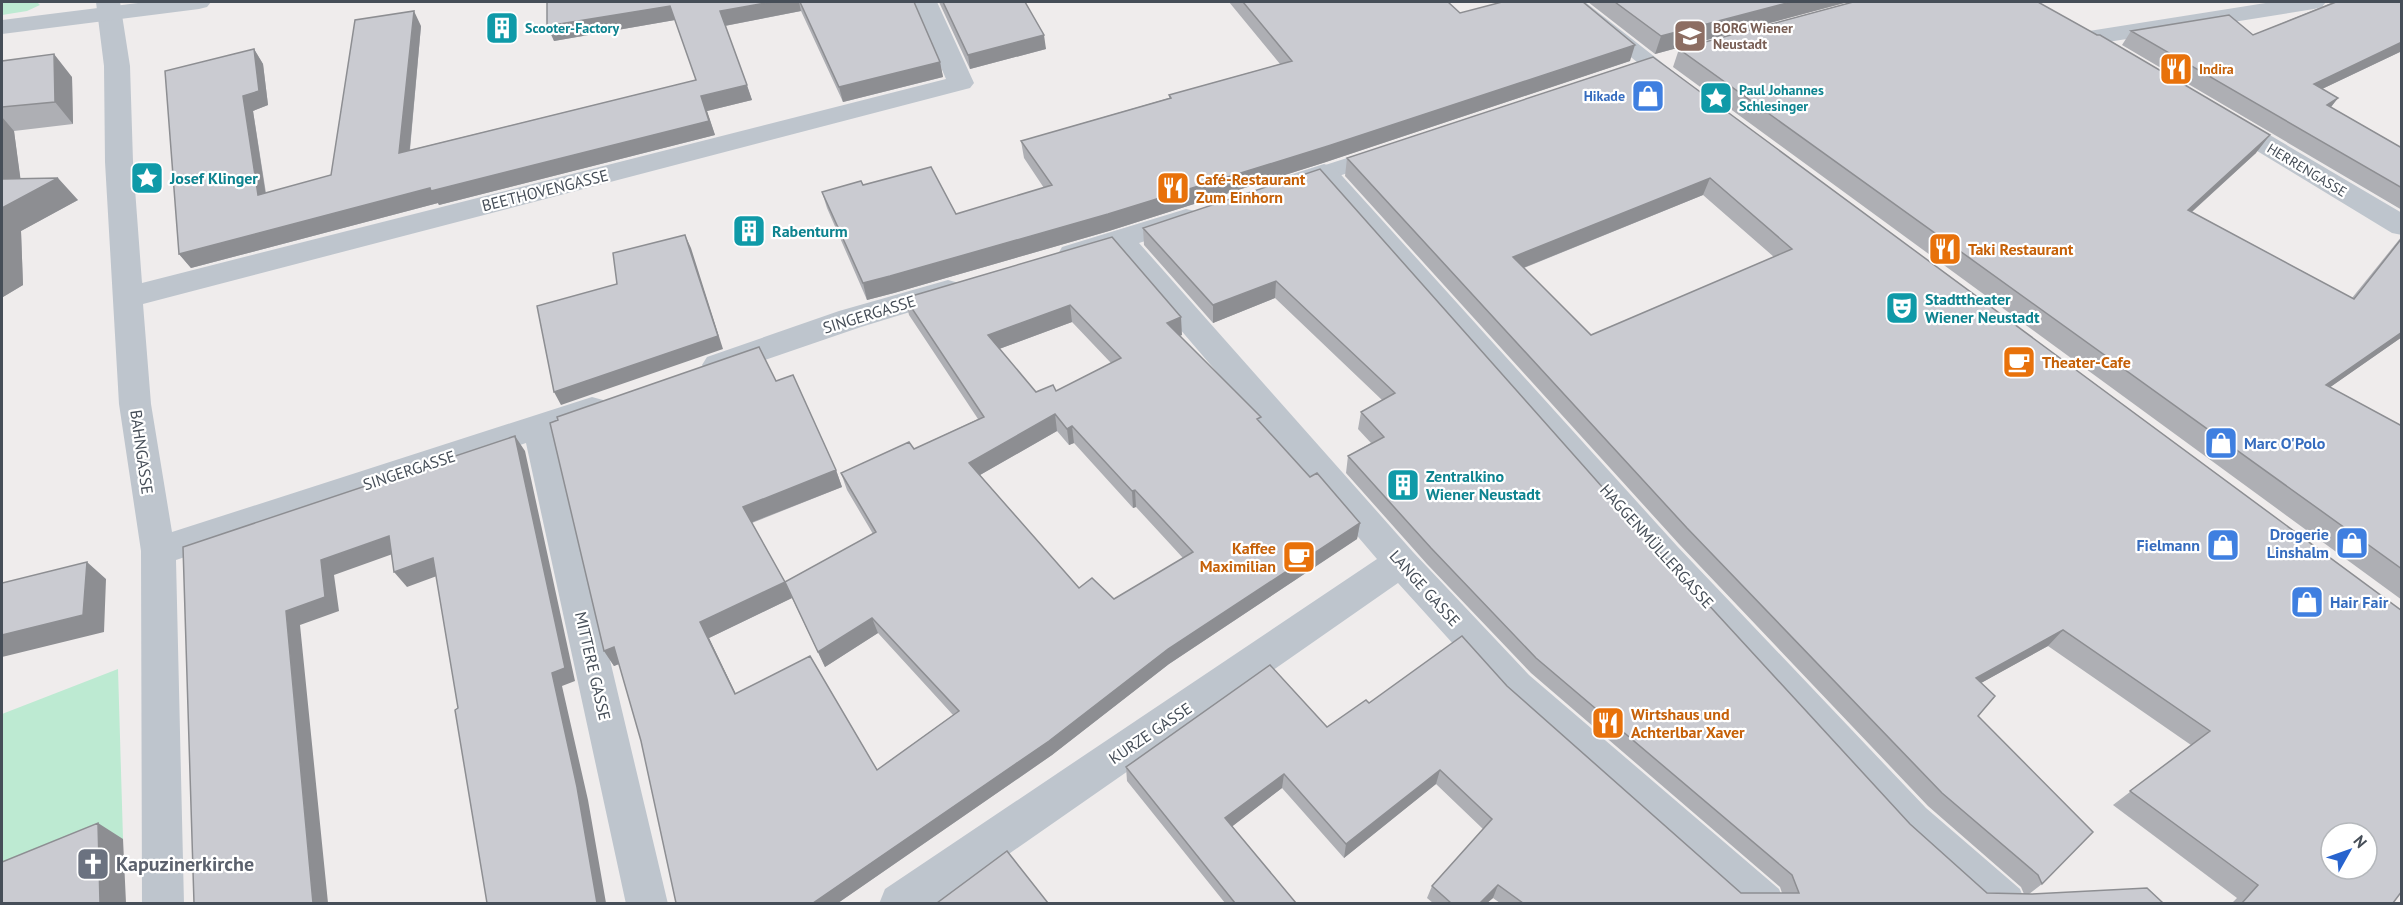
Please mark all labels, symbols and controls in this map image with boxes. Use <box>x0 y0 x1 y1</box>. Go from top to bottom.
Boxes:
building icon: Scooter-Factory <box>484 10 520 46</box>
school or university icon: BORG Wiener Neustadt <box>1672 18 1708 54</box>
place label: Scooter-Factory <box>525 19 620 37</box>
place label: BORG Wiener Neustadt <box>1713 19 1793 53</box>
restaurant icon: Indira <box>2158 51 2194 87</box>
place label: Indira <box>2199 60 2234 78</box>
shop icon: Hikade <box>1630 78 1666 114</box>
place icon: Paul Johannes Schlesinger <box>1698 80 1734 116</box>
place label: Paul Johannes Schlesinger <box>1739 81 1824 115</box>
place label: Hikade <box>1584 87 1625 105</box>
street label: HERRENGASSE <box>2264 139 2350 201</box>
place icon: Josef Klinger <box>129 160 165 196</box>
street label: BEETHOVENGASSE <box>480 165 610 215</box>
place label: Josef Klinger <box>169 168 258 188</box>
place label: Café-Restaurant Zum Einhorn <box>1196 169 1306 207</box>
restaurant icon: Café-Restaurant Zum Einhorn <box>1155 170 1191 206</box>
building icon: Rabenturm <box>731 213 767 249</box>
place label: Rabenturm <box>772 221 848 241</box>
restaurant icon: Taki Restaurant <box>1927 231 1963 267</box>
place label: Taki Restaurant <box>1968 239 2074 259</box>
place label: Stadttheater Wiener Neustadt <box>1925 289 2040 327</box>
street label: SINGERGASSE <box>820 290 918 338</box>
theatre icon: Stadttheater Wiener Neustadt <box>1884 290 1920 326</box>
cafe icon: Theater-Cafe <box>2001 344 2037 380</box>
place label: Theater-Cafe <box>2042 352 2131 372</box>
street label: BAHNGASSE <box>126 409 158 495</box>
shop icon: Marc O'Polo <box>2203 425 2239 461</box>
place label: Marc O'Polo <box>2244 433 2326 453</box>
street label: SINGERGASSE <box>360 446 458 494</box>
place label: Zentralkino Wiener Neustadt <box>1426 466 1541 504</box>
building icon: Zentralkino Wiener Neustadt <box>1385 467 1421 503</box>
street label: HAGGENMÜLLERGASSE <box>1596 480 1718 612</box>
place label: Drogerie Linshalm <box>2267 524 2329 562</box>
shop icon: Drogerie Linshalm <box>2334 525 2370 561</box>
shop icon: Fielmann <box>2205 527 2241 563</box>
place label: Fielmann <box>2136 535 2200 555</box>
place label: Kaffee Maximilian <box>1200 538 1276 576</box>
cafe icon: Kaffee Maximilian <box>1281 539 1317 575</box>
street label: LANGE GASSE <box>1385 546 1465 630</box>
shop icon: Hair Fair <box>2289 584 2325 620</box>
place label: Hair Fair <box>2330 592 2389 612</box>
street label: MITTERE GASSE <box>571 610 615 722</box>
street label: KURZE GASSE <box>1105 698 1195 768</box>
place label: Wirtshaus und Achterlbar Xaver <box>1631 704 1745 742</box>
restaurant icon: Wirtshaus und Achterlbar Xaver <box>1590 705 1626 741</box>
north arrow <box>2319 821 2379 881</box>
text: N <box>2349 831 2372 852</box>
church icon: Kapuzinerkirche <box>75 846 111 882</box>
place label: Kapuzinerkirche <box>116 851 254 877</box>

